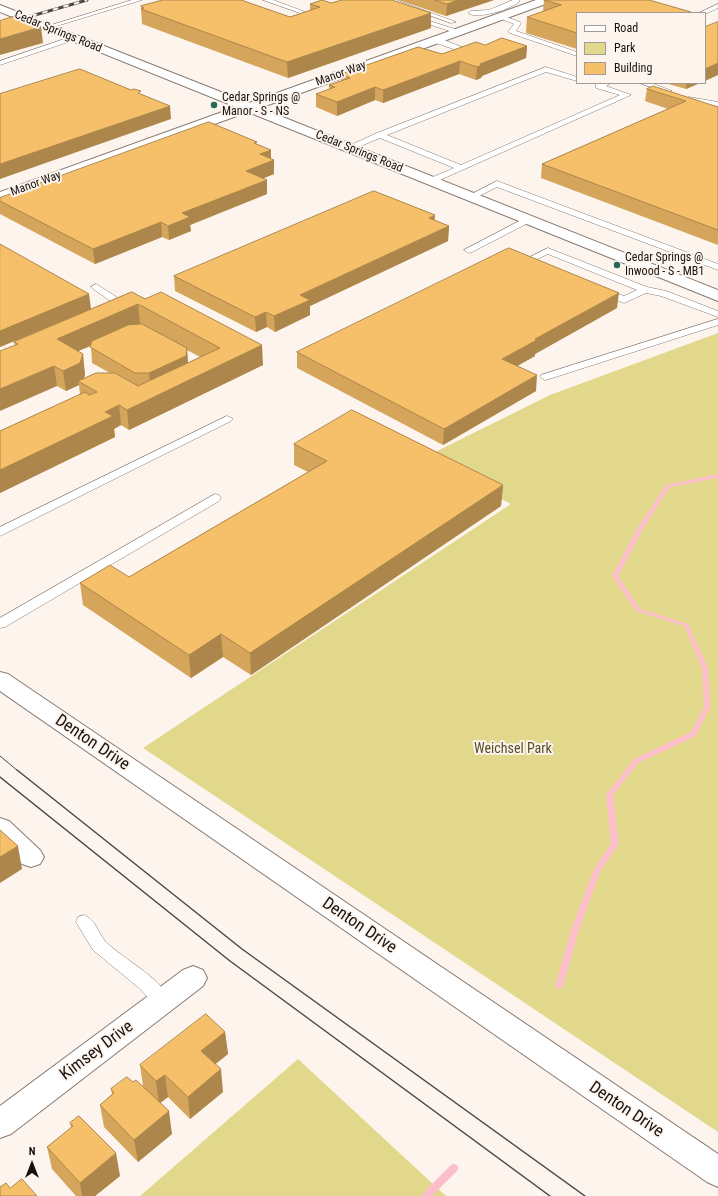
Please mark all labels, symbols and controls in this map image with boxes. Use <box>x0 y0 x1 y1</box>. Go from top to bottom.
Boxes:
street label: Cedar Springs Road <box>12 8 104 56</box>
legend <box>576 12 706 84</box>
text: Road <box>614 21 638 35</box>
text: Park <box>614 41 635 55</box>
street label: Manor Way <box>314 58 368 90</box>
text: Building <box>614 61 652 75</box>
place label: Cedar Springs @ Manor - S - NS <box>222 91 300 119</box>
marker: Cedar Springs @ Manor - S - NS <box>209 100 219 110</box>
street label: Cedar Springs Road <box>313 128 405 176</box>
street label: Manor Way <box>9 168 63 200</box>
place label: Cedar Springs @ Inwood - S - MB1 <box>625 251 704 279</box>
marker: Cedar Springs @ Inwood - S - MB1 <box>612 260 622 270</box>
street label: Denton Drive <box>51 711 133 775</box>
park label: Weichsel Park <box>474 741 552 757</box>
street label: Denton Drive <box>318 894 400 958</box>
street label: Kimsey Drive <box>56 1017 138 1085</box>
street label: Denton Drive <box>585 1078 667 1142</box>
north arrow <box>12 1144 52 1184</box>
text: N <box>29 1145 35 1158</box>

